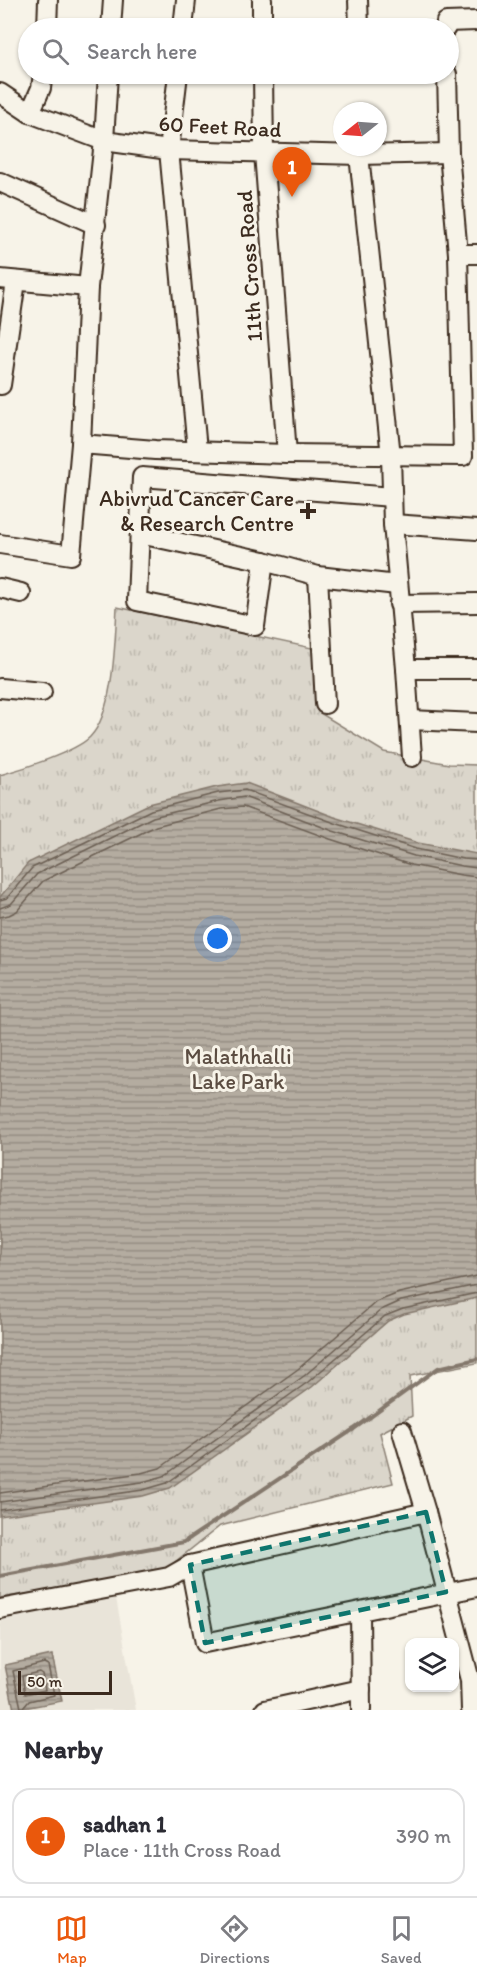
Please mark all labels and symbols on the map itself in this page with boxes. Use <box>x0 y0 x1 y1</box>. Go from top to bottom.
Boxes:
north arrow <box>333 102 387 156</box>
street label: 60 Feet Road <box>158 110 282 143</box>
pin: 1 <box>272 148 312 197</box>
street label: 11th Cross Road <box>231 189 268 343</box>
place label: Abivrud Cancer Care & Research Centre <box>99 485 294 537</box>
marker: Abivrud Cancer Care & Research Centre <box>299 502 317 520</box>
your location <box>203 924 232 953</box>
park label: Malathhalli Lake Park <box>184 1043 292 1095</box>
scale bar <box>18 1668 112 1696</box>

